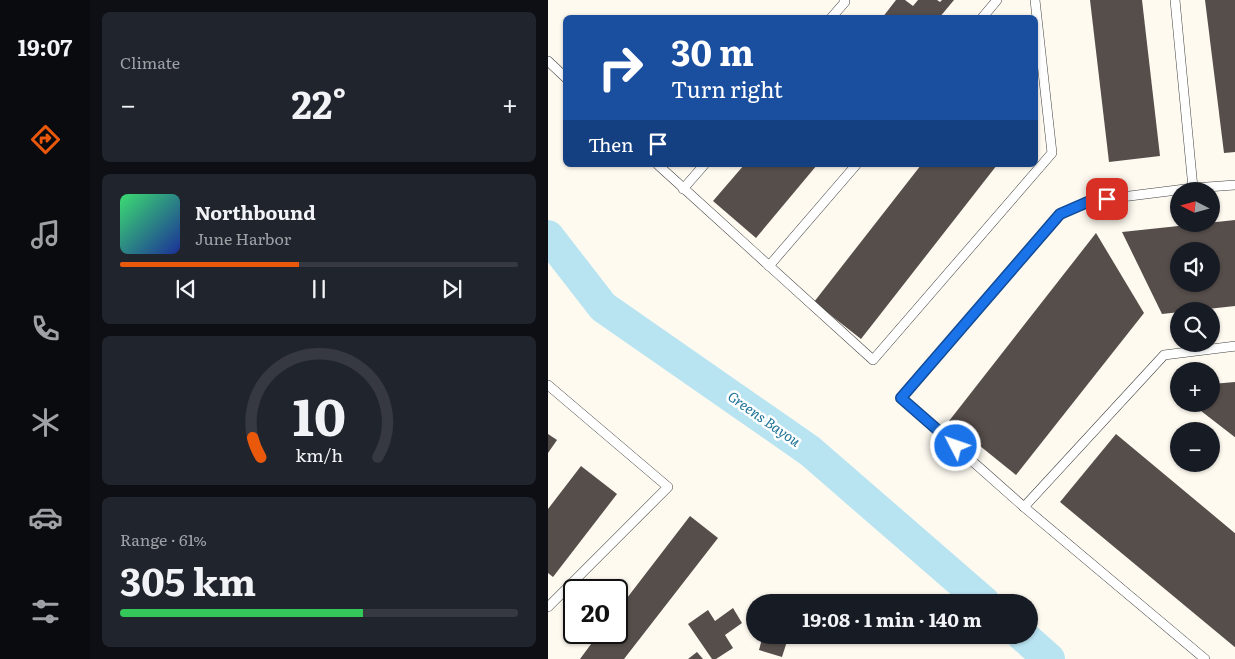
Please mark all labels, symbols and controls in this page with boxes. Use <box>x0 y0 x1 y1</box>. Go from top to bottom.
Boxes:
text: 30 m <box>671 25 754 77</box>
text: 19:07 <box>18 30 72 63</box>
icon: right <box>588 35 653 100</box>
text: Climate <box>120 50 180 74</box>
text: Turn right <box>671 72 783 105</box>
text: 22° <box>292 74 346 131</box>
text: − <box>120 82 136 124</box>
text: + <box>502 82 518 124</box>
icon: directions <box>28 122 63 157</box>
text: Then <box>588 130 634 158</box>
icon: arrive <box>644 130 672 158</box>
pin <box>1086 178 1128 220</box>
north arrow <box>1170 182 1220 232</box>
map controls <box>1170 182 1220 472</box>
icon: arrive <box>1093 185 1121 213</box>
text: Northbound <box>195 198 316 226</box>
icon: music <box>28 217 63 252</box>
text: June Harbor <box>195 226 291 250</box>
button: sound <box>1170 242 1220 292</box>
icon: previous <box>172 275 200 303</box>
icon: pause <box>305 275 333 303</box>
icon: next <box>438 275 466 303</box>
button: search <box>1170 302 1220 352</box>
icon: phone <box>28 311 63 346</box>
button: + <box>1170 362 1220 412</box>
text: 10 <box>292 375 346 452</box>
water label: Greens Bayou <box>724 386 806 451</box>
icon: climate <box>28 405 63 440</box>
position arrow <box>929 419 981 471</box>
button: − <box>1170 422 1220 472</box>
text: km/h <box>295 441 343 468</box>
icon: car <box>28 500 63 535</box>
text: Range · 61% <box>120 527 207 551</box>
text: 305 km <box>120 551 256 608</box>
speed limit sign: 20 <box>563 579 628 644</box>
icon: filters <box>28 594 63 629</box>
text: 19:08 · 1 min · 140 m <box>802 605 982 633</box>

